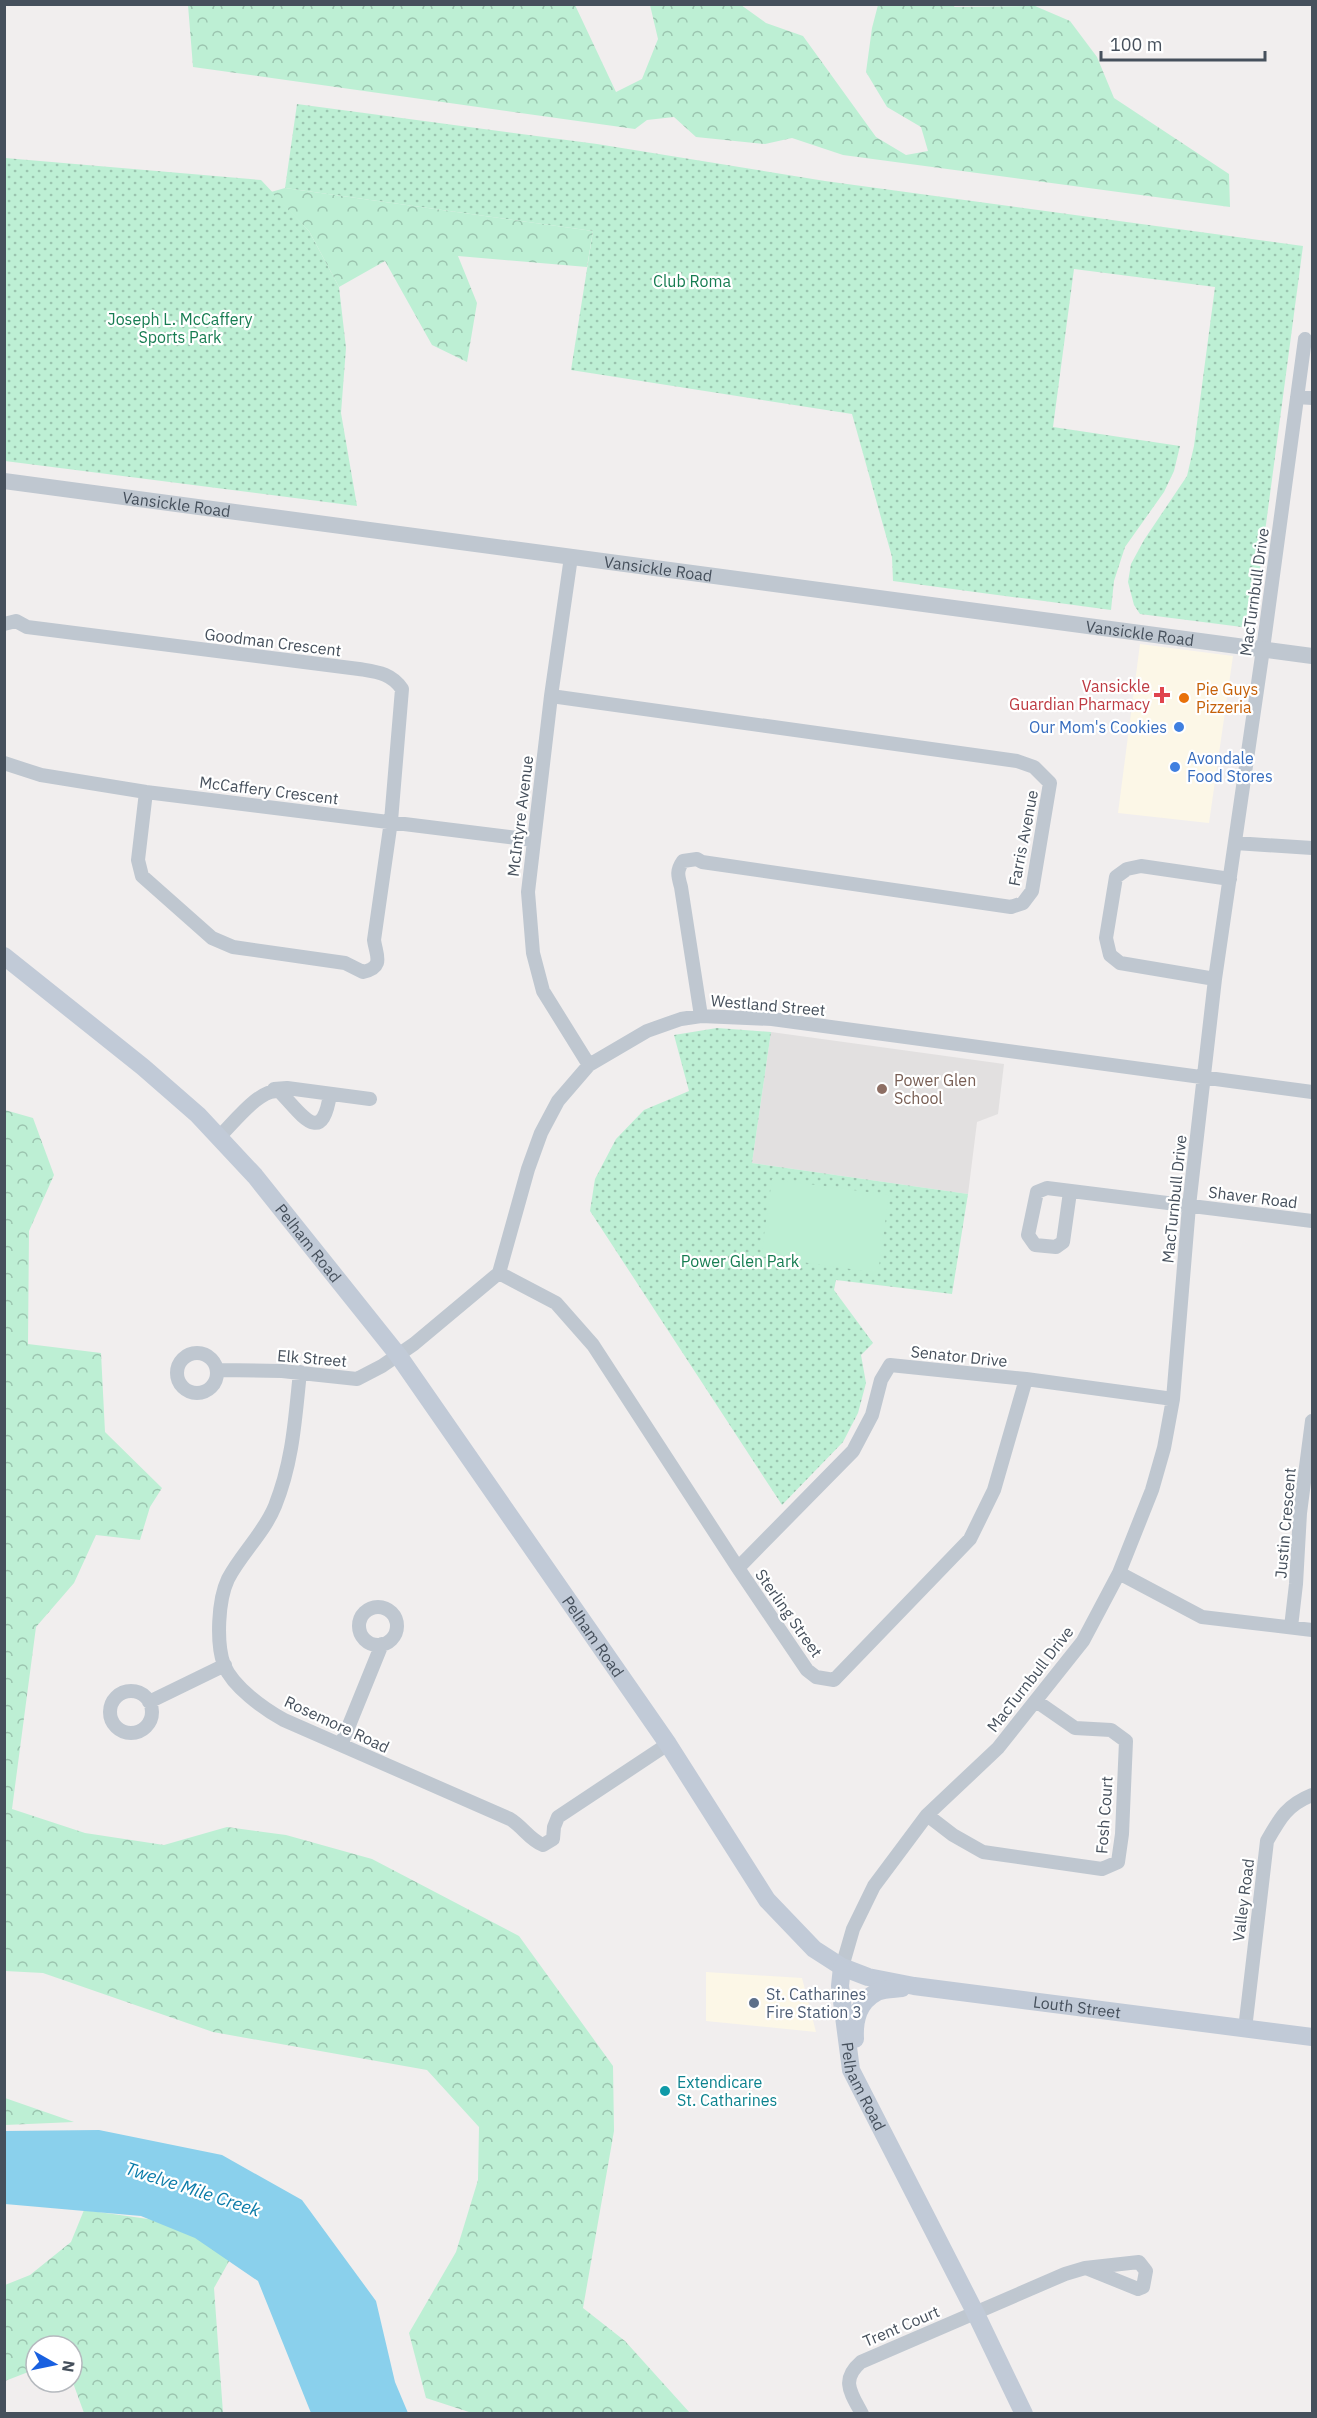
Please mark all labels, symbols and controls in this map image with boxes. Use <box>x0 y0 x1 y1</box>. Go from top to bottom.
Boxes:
scale bar <box>1101 24 1264 62</box>
text: 100 m <box>1110 33 1162 56</box>
park label: Club Roma <box>653 271 731 291</box>
park label: Joseph L. McCaffery Sports Park <box>107 309 253 347</box>
street label: Vansickle Road <box>121 487 232 521</box>
street label: MacTurnbull Drive <box>1235 526 1273 657</box>
street label: Vansickle Road <box>603 551 714 586</box>
street label: Vansickle Road <box>1085 616 1195 650</box>
street label: Goodman Crescent <box>204 624 342 660</box>
place label: Vansickle Guardian Pharmacy <box>1009 676 1150 714</box>
place label: Pie Guys Pizzeria <box>1196 679 1258 717</box>
marker: Vansickle Guardian Pharmacy <box>1155 688 1169 702</box>
marker: Pie Guys Pizzeria <box>1177 691 1191 705</box>
place label: Our Mom's Cookies <box>1029 717 1167 737</box>
marker: Our Mom's Cookies <box>1172 720 1186 734</box>
place label: Avondale Food Stores <box>1187 748 1273 786</box>
street label: McIntyre Avenue <box>503 754 537 878</box>
marker: Avondale Food Stores <box>1168 760 1182 774</box>
street label: McCaffery Crescent <box>198 772 340 808</box>
street label: Farris Avenue <box>1004 788 1042 888</box>
street label: Westland Street <box>710 990 826 1020</box>
place label: Power Glen School <box>894 1070 976 1108</box>
marker: Power Glen School <box>875 1082 889 1096</box>
street label: MacTurnbull Drive <box>1157 1134 1191 1264</box>
street label: Shaver Road <box>1207 1182 1299 1212</box>
street label: Pelham Road <box>271 1200 346 1286</box>
park label: Power Glen Park <box>681 1251 800 1271</box>
street label: Senator Drive <box>910 1341 1008 1371</box>
street label: Elk Street <box>276 1345 348 1371</box>
street label: Justin Crescent <box>1270 1467 1300 1579</box>
street label: Sterling Street <box>751 1565 827 1661</box>
street label: Pelham Road <box>558 1592 629 1681</box>
street label: MacTurnbull Drive <box>982 1622 1078 1736</box>
street label: Rosemore Road <box>281 1691 393 1757</box>
street label: Fosh Court <box>1091 1776 1117 1854</box>
street label: Valley Road <box>1228 1857 1258 1943</box>
place label: St. Catharines Fire Station 3 <box>766 1984 866 2022</box>
street label: Louth Street <box>1032 1991 1122 2022</box>
marker: St. Catharines Fire Station 3 <box>747 1996 761 2010</box>
street label: Pelham Road <box>837 2041 890 2134</box>
place label: Extendicare St. Catharines <box>677 2072 777 2110</box>
marker: Extendicare St. Catharines <box>658 2084 672 2098</box>
water label: Twelve Mile Creek <box>123 2156 264 2222</box>
street label: Trent Court <box>860 2301 942 2351</box>
north arrow <box>24 2334 84 2394</box>
text: N <box>58 2359 80 2374</box>

